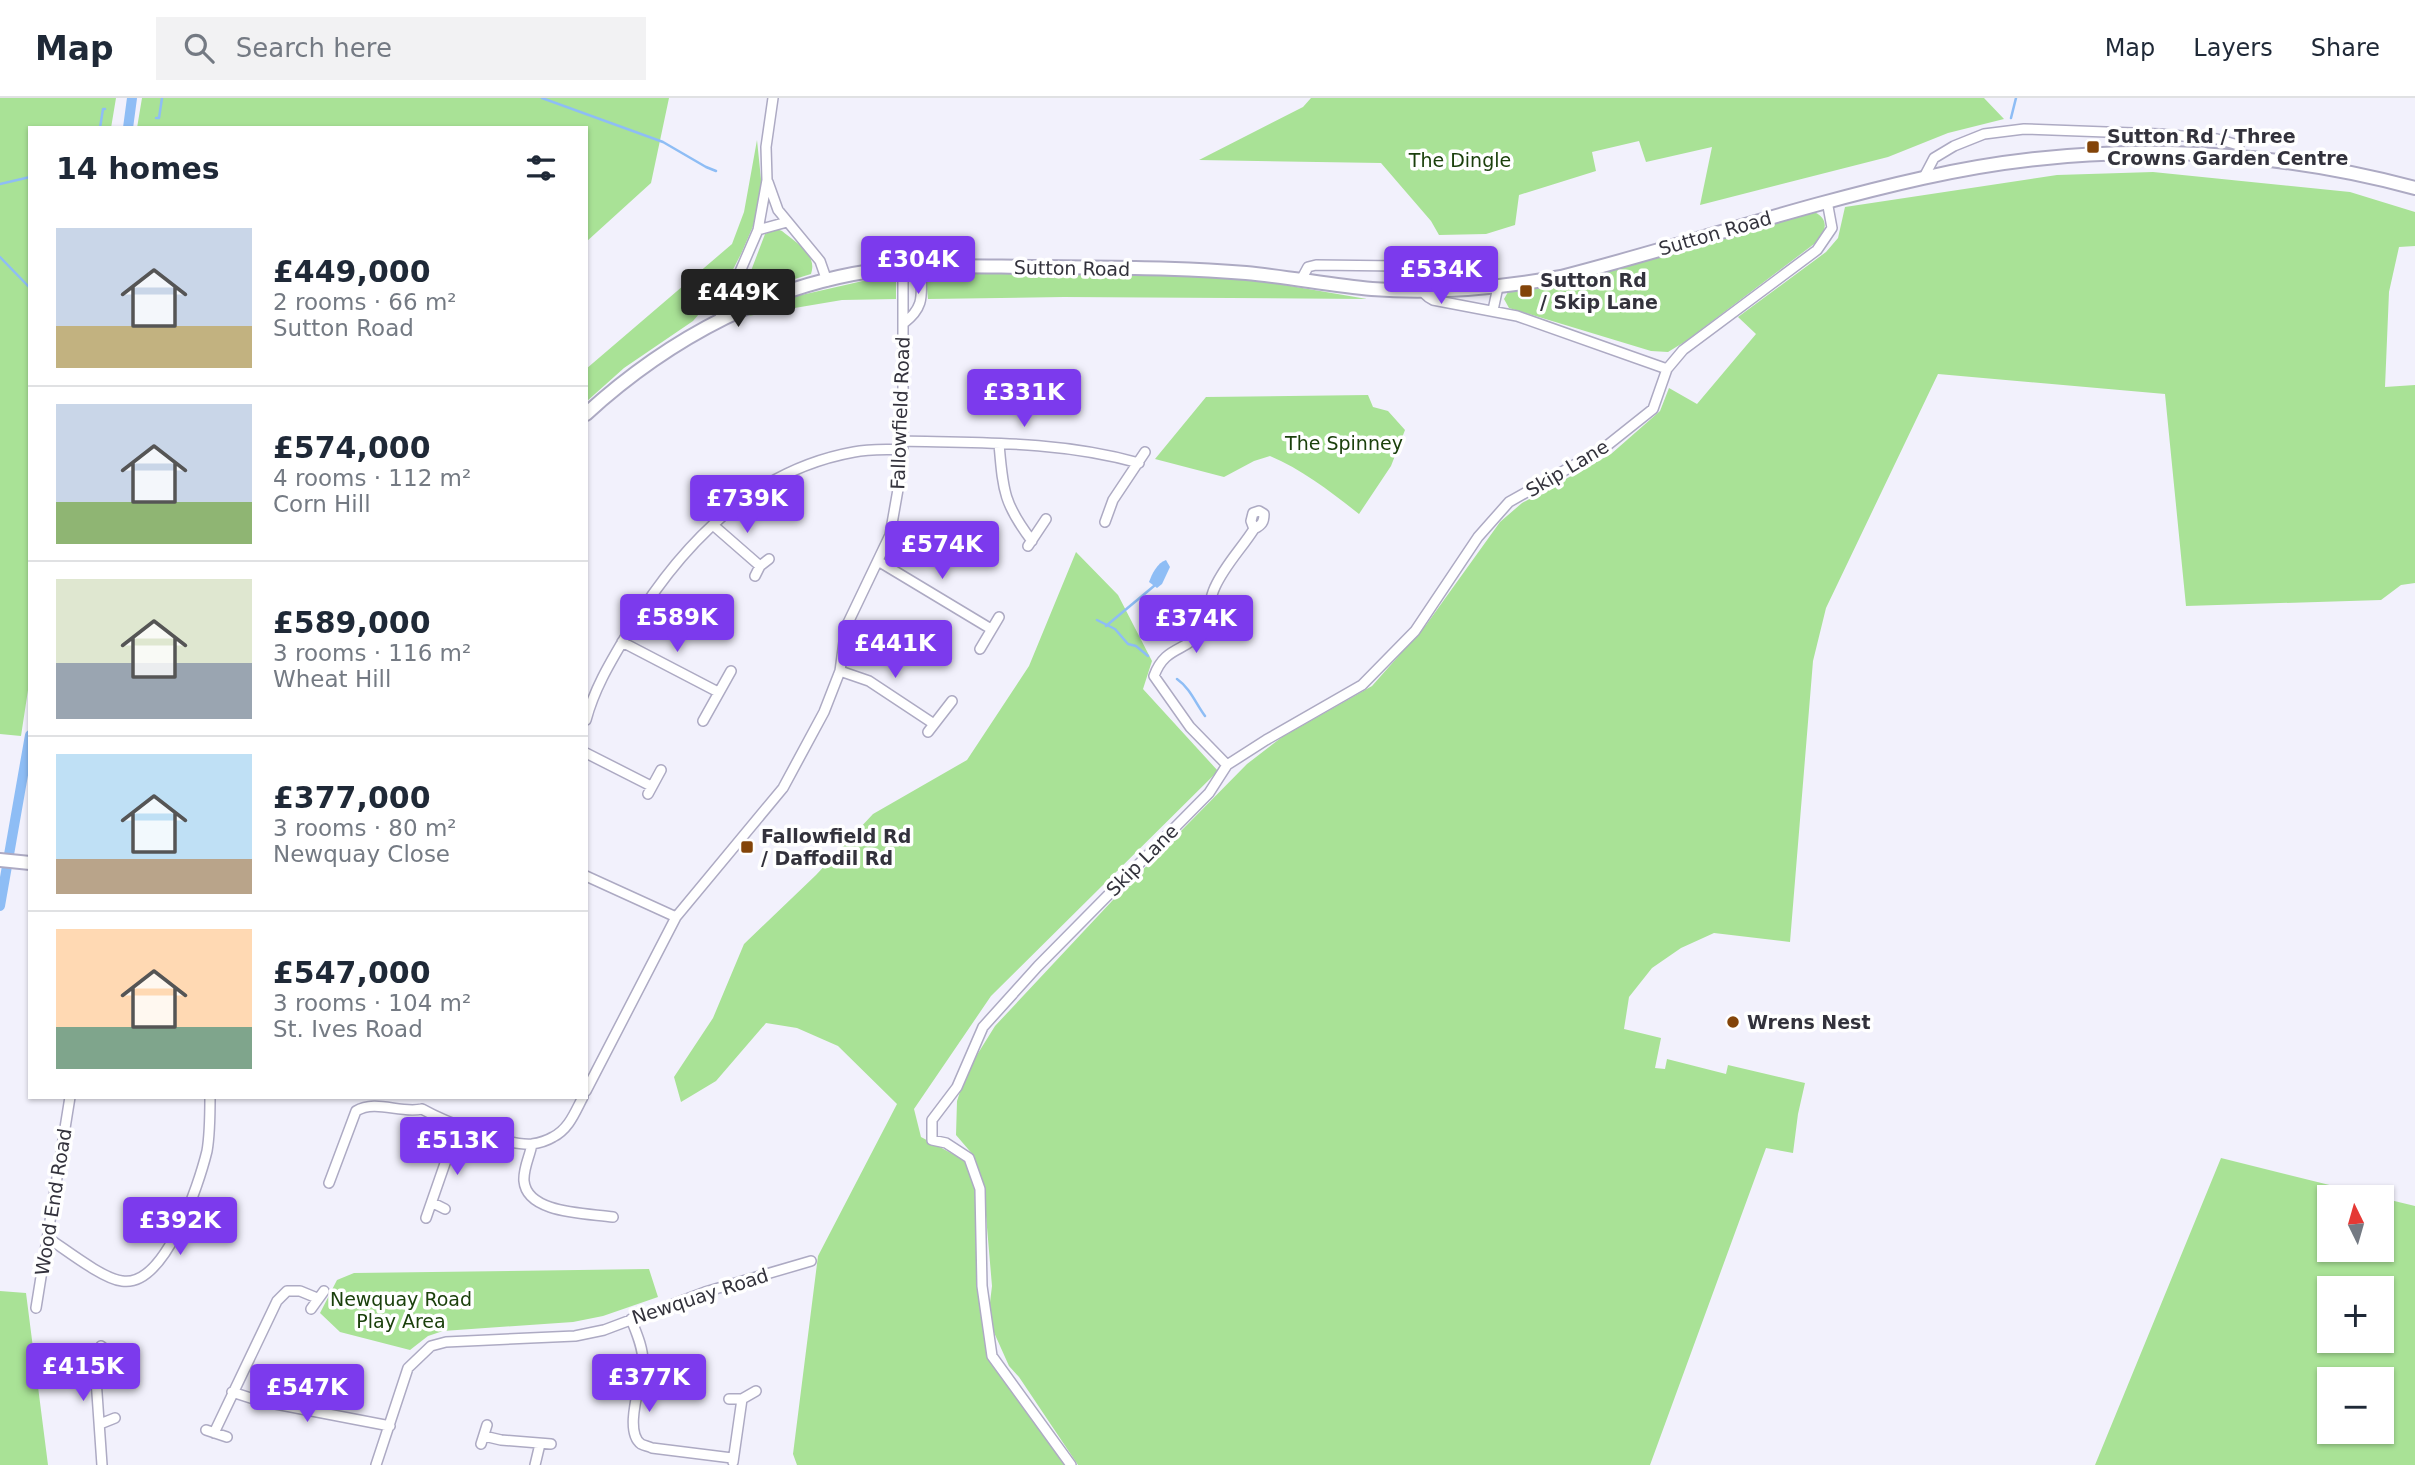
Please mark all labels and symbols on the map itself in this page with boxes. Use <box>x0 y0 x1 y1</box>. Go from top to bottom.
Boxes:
place label: Sutton Rd / Three Crowns Garden Centre <box>2107 125 2348 169</box>
marker: Sutton Rd / Three Crowns Garden Centre <box>2085 139 2101 155</box>
park label: The Dingle <box>1408 149 1511 171</box>
street label: Sutton Road <box>1656 206 1774 260</box>
pin: £304K <box>869 236 967 296</box>
pin: £534K <box>1392 246 1490 306</box>
street label: Sutton Road <box>1014 256 1130 280</box>
place label: Sutton Rd / Skip Lane <box>1540 269 1658 313</box>
pin: £449K <box>689 270 787 329</box>
marker: Sutton Rd / Skip Lane <box>1518 283 1534 299</box>
street label: Fallowfield Road <box>886 336 914 490</box>
pin: £331K <box>975 370 1073 429</box>
park label: The Spinney <box>1284 432 1403 454</box>
street label: Skip Lane <box>1522 435 1612 501</box>
pin: £739K <box>698 476 796 535</box>
pin: £574K <box>893 522 991 581</box>
pin: £589K <box>628 594 726 654</box>
pin: £374K <box>1147 596 1245 655</box>
pin: £441K <box>846 620 944 680</box>
street label: Skip Lane <box>1102 820 1182 900</box>
place label: Fallowfield Rd / Daffodil Rd <box>761 825 911 869</box>
marker: Fallowfield Rd / Daffodil Rd <box>739 839 755 855</box>
place label: Wrens Nest <box>1747 1011 1871 1033</box>
marker: Wrens Nest <box>1725 1014 1741 1030</box>
pin: £513K <box>408 1118 506 1177</box>
street label: Wood End Road <box>30 1127 76 1277</box>
north arrow <box>2317 1185 2394 1262</box>
pin: £392K <box>131 1198 229 1257</box>
street label: Newquay Road <box>629 1264 771 1328</box>
park label: Newquay Road Play Area <box>330 1288 472 1332</box>
pin: £415K <box>34 1344 132 1403</box>
pin: £377K <box>600 1354 698 1414</box>
pin: £547K <box>258 1364 356 1424</box>

